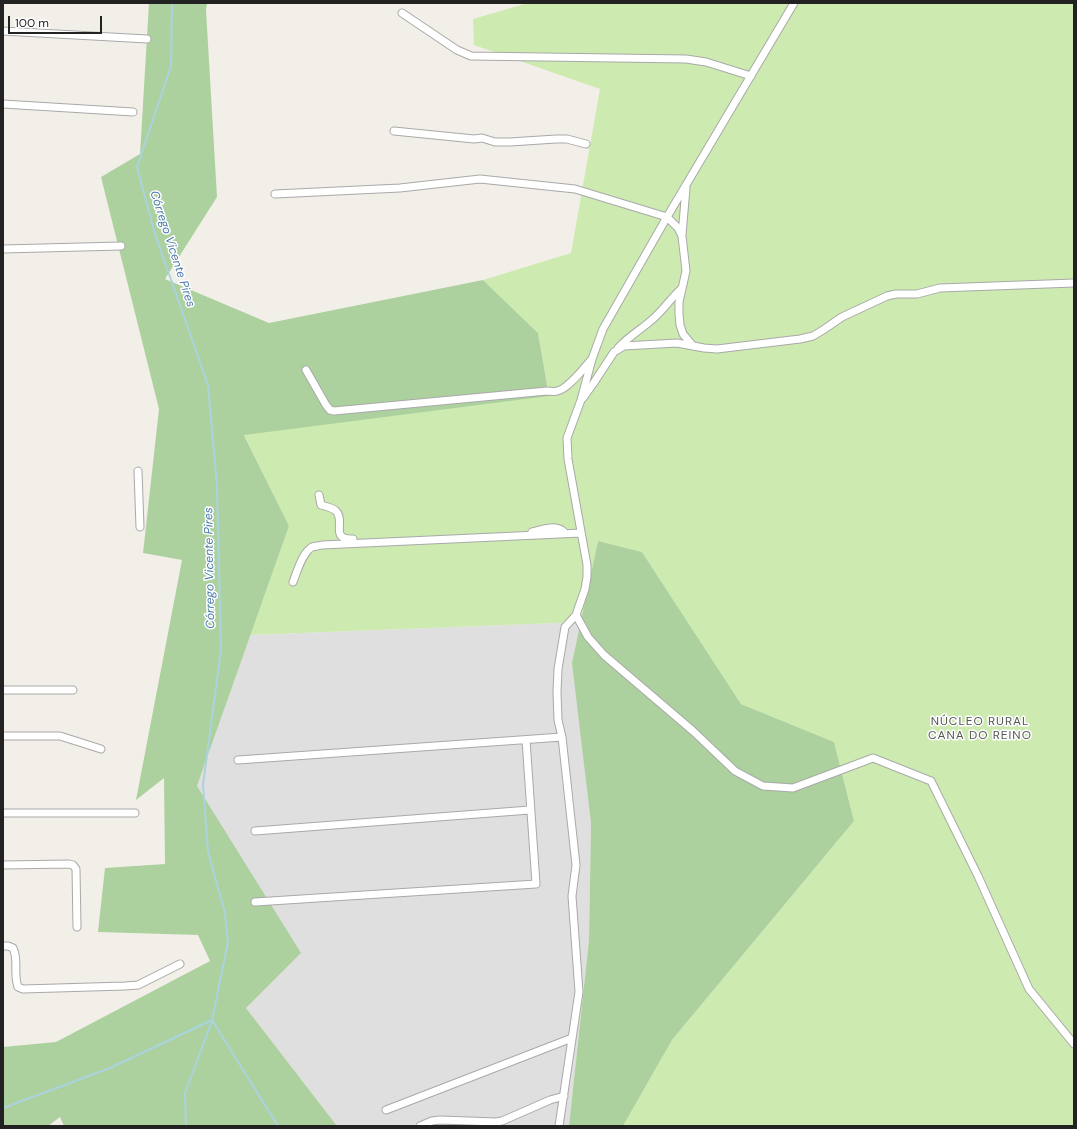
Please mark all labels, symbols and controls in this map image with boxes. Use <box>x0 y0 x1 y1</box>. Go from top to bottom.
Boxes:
scale bar <box>10 8 104 34</box>
text: 100 m <box>15 15 49 31</box>
water label: Córrego Vicente Pires <box>146 189 198 309</box>
water label: Córrego Vicente Pires <box>202 507 218 629</box>
district label: NÚCLEO RURAL CANA DO REINO <box>928 715 1032 743</box>

